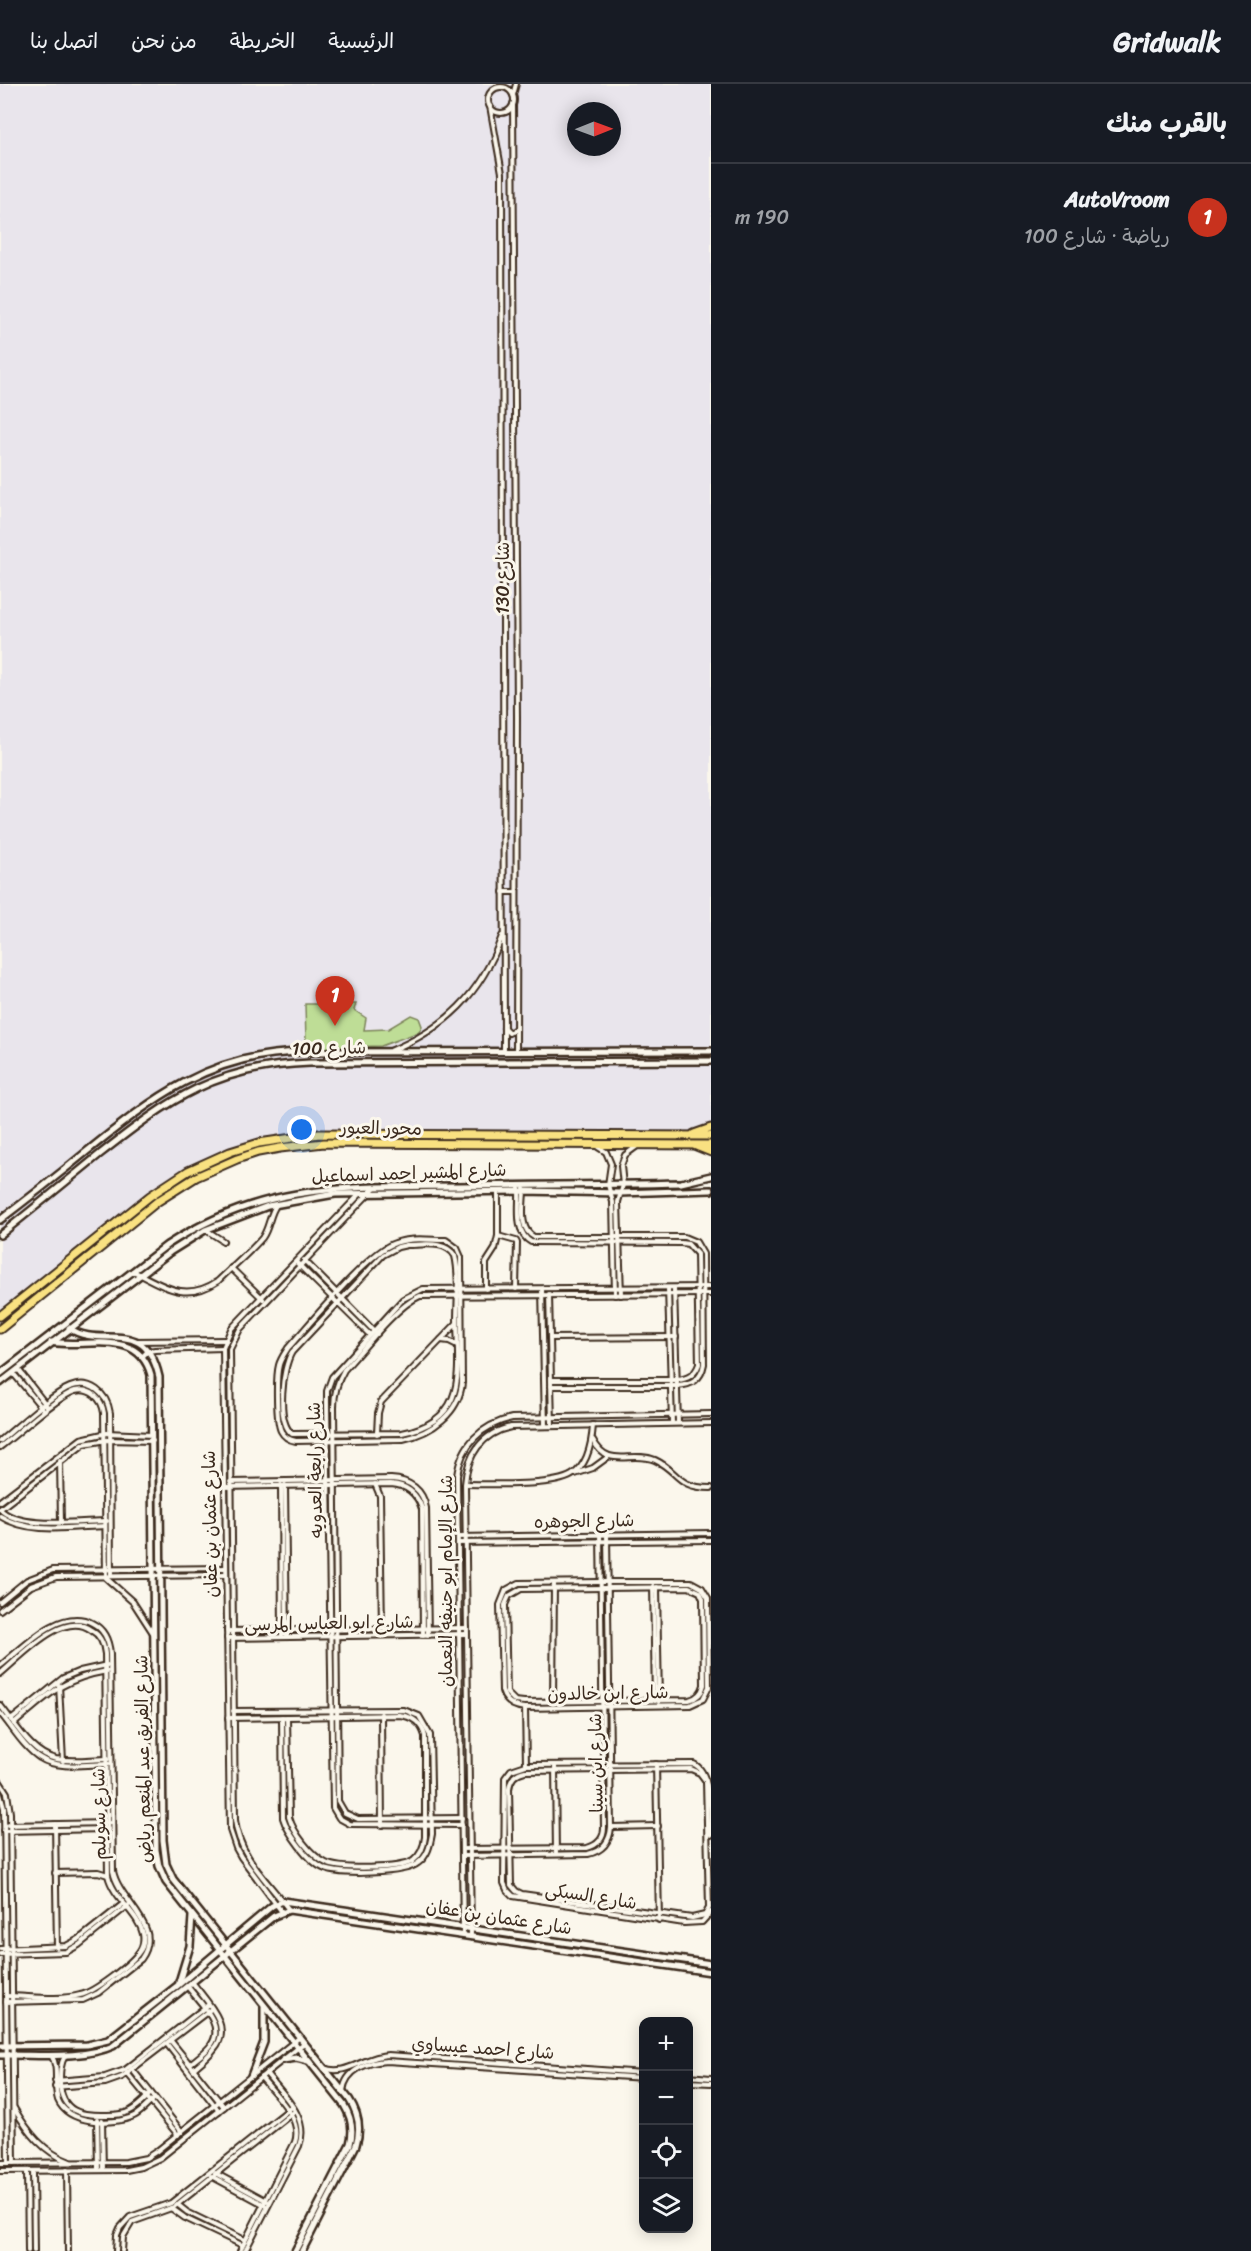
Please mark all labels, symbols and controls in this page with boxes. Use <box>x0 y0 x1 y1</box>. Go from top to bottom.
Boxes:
text: Gridwalk <box>1113 17 1221 66</box>
text: اتصل بنا <box>30 22 98 60</box>
text: من نحن <box>131 22 197 60</box>
text: الخريطة <box>230 22 295 60</box>
text: الرئيسية <box>328 22 394 60</box>
text: بالقرب منك <box>1106 100 1227 146</box>
north arrow <box>567 102 621 156</box>
text: AutoVroom <box>1064 180 1170 219</box>
text: 190 m <box>735 200 789 235</box>
text: 1 <box>1203 200 1212 235</box>
text: رياضة · شارع 100 <box>1024 219 1170 254</box>
street label: شارع 130 <box>487 542 519 614</box>
pin: 1 <box>316 976 354 1026</box>
street label: شارع 100 <box>292 1031 366 1065</box>
street label: محور العبور <box>338 1111 422 1145</box>
your location <box>287 1115 316 1144</box>
street label: شارع المشير احمد اسماعيل <box>311 1154 507 1192</box>
street label: شارع رابعة العدويه <box>298 1402 332 1538</box>
street label: شارع عثمان بن عفان <box>193 1450 227 1598</box>
street label: شارع الإمام ابو حنيفه النعمان <box>430 1475 462 1687</box>
street label: شارع الجوهره <box>534 1504 634 1538</box>
street label: شارع ابو العباس المرسى <box>244 1606 414 1640</box>
street label: شارع الفريق عبد المنعم رياض <box>125 1655 161 1863</box>
street label: شارع ابن خالدون <box>547 1676 669 1710</box>
street label: شارع ابن سينا <box>579 1713 613 1813</box>
street label: شارع سويلم <box>82 1768 116 1860</box>
street label: شارع السبكى <box>543 1873 639 1919</box>
street label: شارع عثمان بن عفان <box>424 1890 574 1944</box>
map controls <box>639 2017 693 2233</box>
button: + <box>639 2017 693 2071</box>
street label: شارع احمد عيساوي <box>411 2027 555 2069</box>
button: − <box>639 2071 693 2125</box>
button: locate <box>639 2125 693 2179</box>
button: layers <box>639 2179 693 2233</box>

